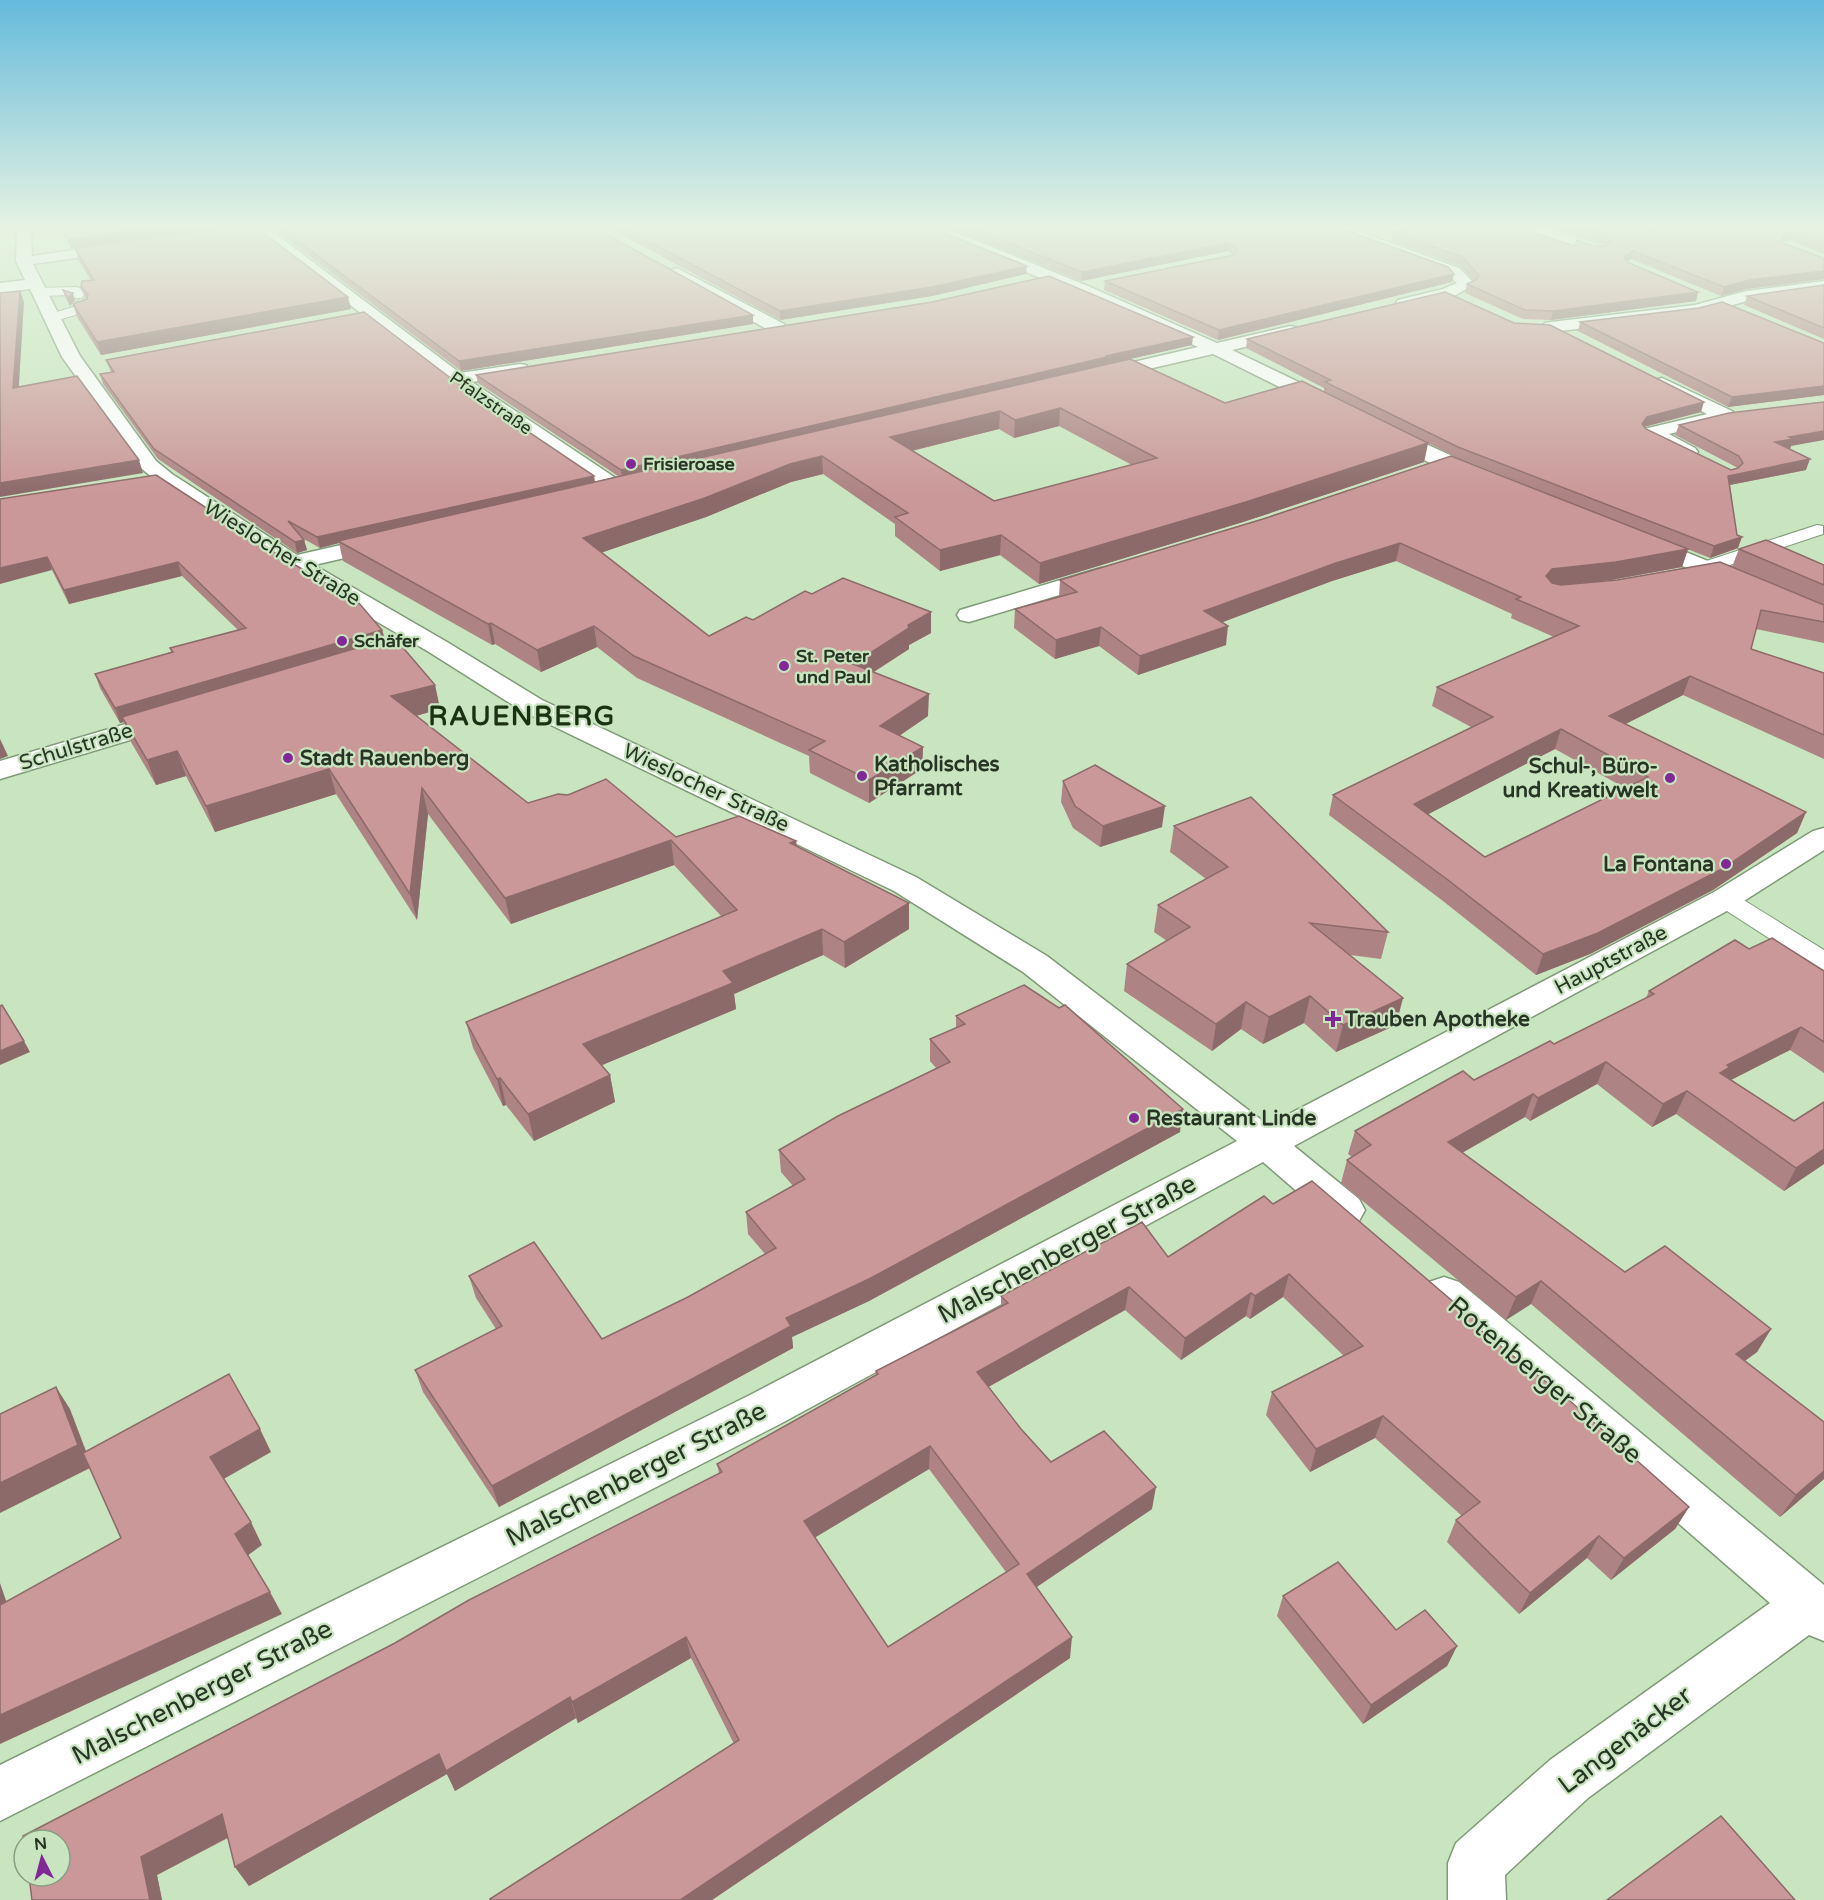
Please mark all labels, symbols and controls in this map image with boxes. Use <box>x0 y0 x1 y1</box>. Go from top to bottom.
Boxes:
street label: Pfalzstraße <box>445 367 537 439</box>
place label: Frisieroase <box>643 453 735 475</box>
marker: Frisieroase <box>624 457 638 471</box>
street label: Wieslocher Straße <box>199 495 365 612</box>
place label: Schäfer <box>354 630 420 652</box>
marker: Schäfer <box>335 634 349 648</box>
place label: St. Peter und Paul <box>796 645 871 688</box>
marker: St. Peter und Paul <box>777 659 791 673</box>
district label: RAUENBERG <box>428 700 616 733</box>
street label: Schulstraße <box>16 718 136 776</box>
street label: Wieslocher Straße <box>619 739 793 838</box>
place label: Stadt Rauenberg <box>300 746 469 771</box>
marker: Stadt Rauenberg <box>281 751 295 765</box>
place label: Katholisches Pfarramt <box>874 752 1000 801</box>
place label: Schul-, Büro- und Kreativwelt <box>1502 754 1658 803</box>
marker: Katholisches Pfarramt <box>855 769 869 783</box>
marker: Schul-, Büro- und Kreativwelt <box>1663 771 1677 785</box>
place label: La Fontana <box>1603 852 1714 877</box>
marker: La Fontana <box>1719 857 1733 871</box>
street label: Hauptstraße <box>1550 920 1672 1000</box>
place label: Trauben Apotheke <box>1344 1007 1530 1032</box>
marker: Trauben Apotheke <box>1326 1012 1340 1026</box>
place label: Restaurant Linde <box>1146 1106 1317 1131</box>
marker: Restaurant Linde <box>1127 1111 1141 1125</box>
street label: Malschenberger Straße <box>933 1168 1201 1330</box>
street label: Rotenberger Straße <box>1442 1290 1648 1470</box>
street label: Malschenberger Straße <box>501 1395 771 1553</box>
street label: Malschenberger Straße <box>67 1613 337 1771</box>
street label: Langenäcker <box>1552 1680 1698 1800</box>
north arrow <box>12 1828 72 1888</box>
text: N <box>33 1833 48 1855</box>

